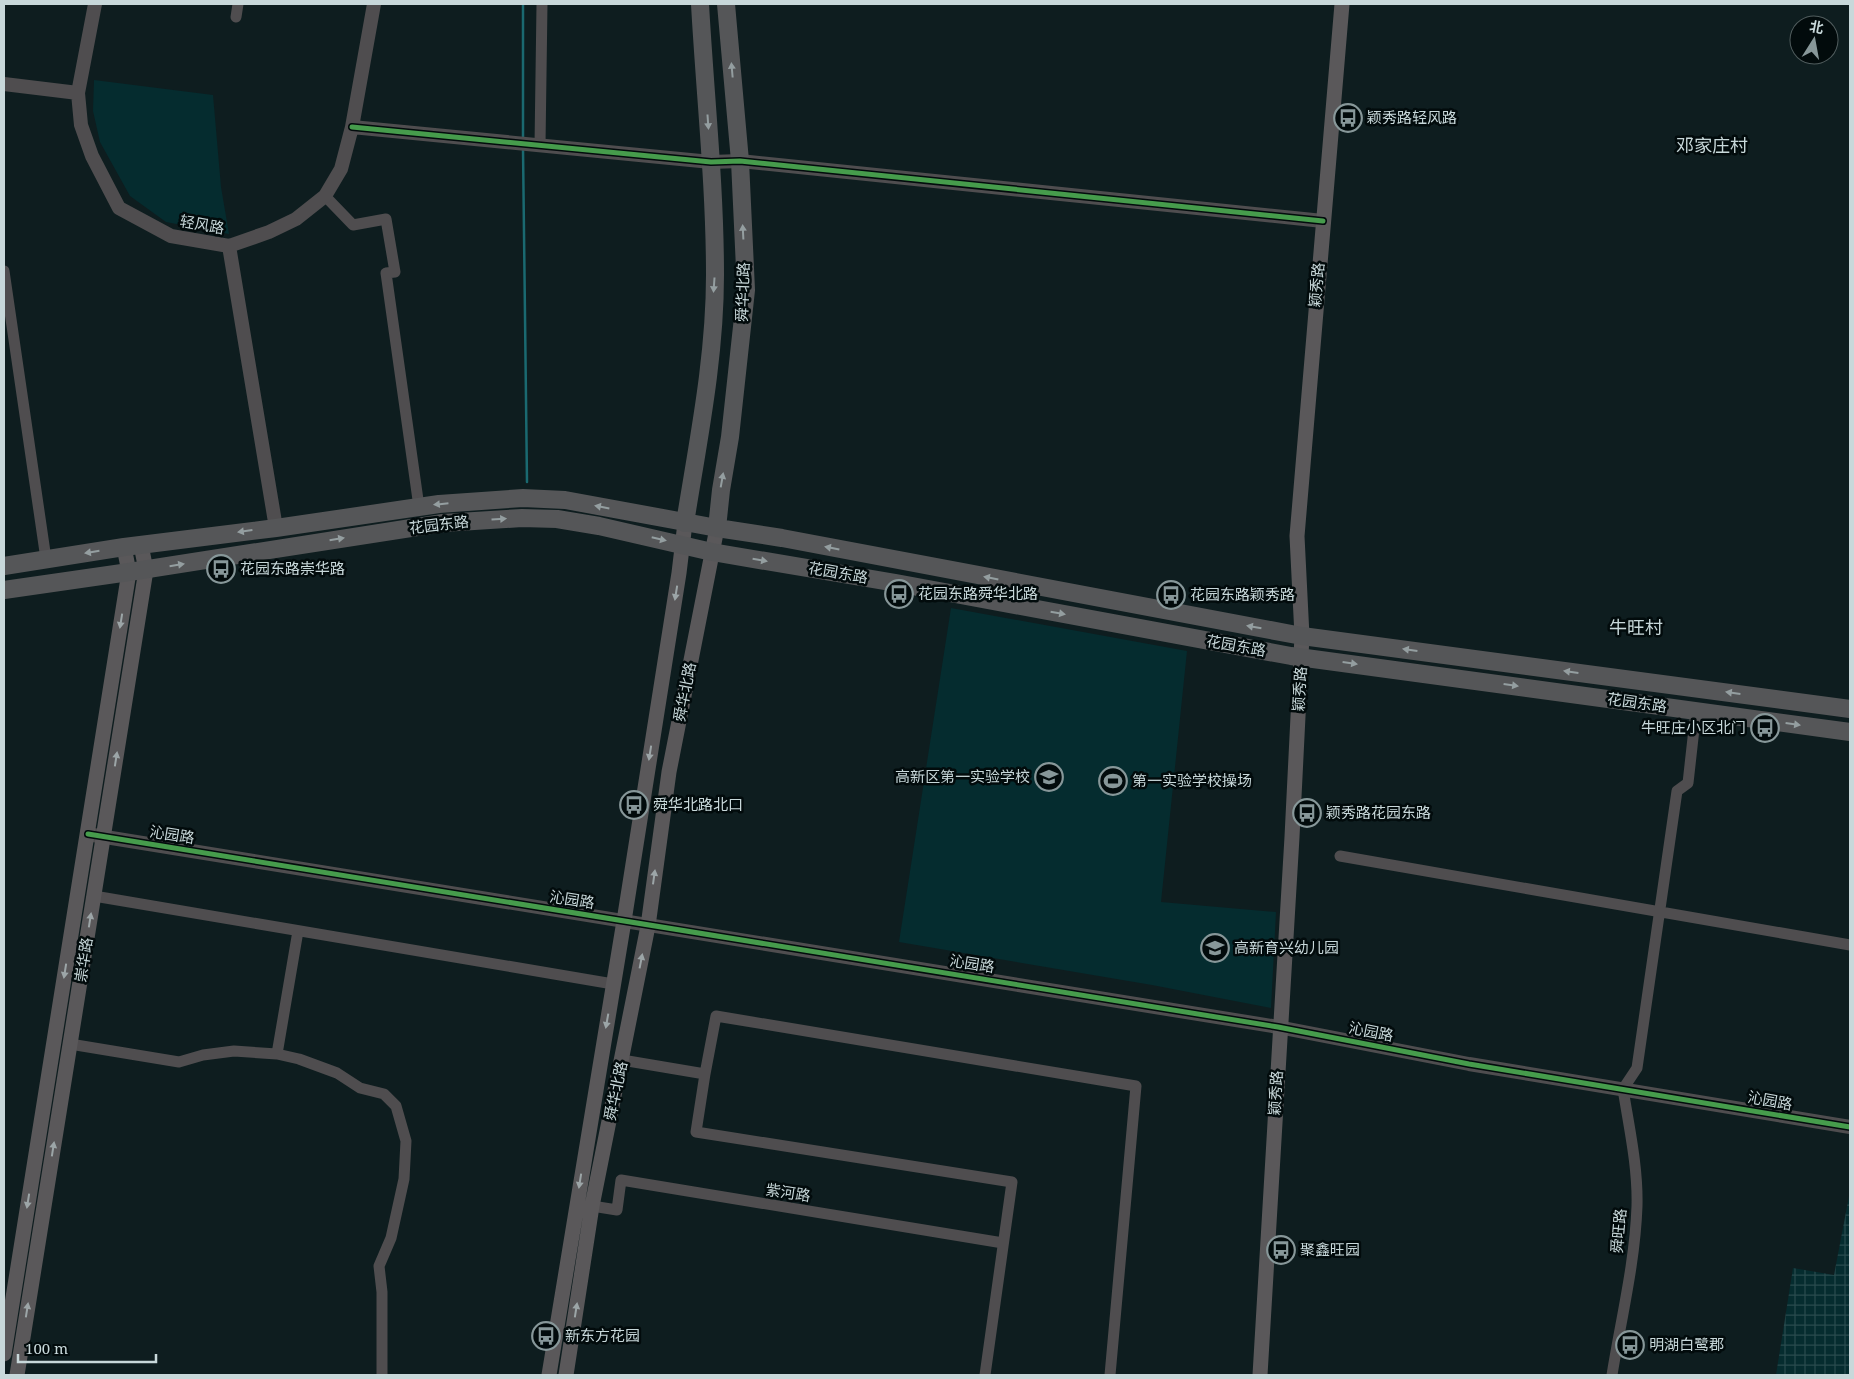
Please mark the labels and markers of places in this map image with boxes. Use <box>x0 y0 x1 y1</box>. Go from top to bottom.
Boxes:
bus stop icon: 颖秀路轻风路 <box>1333 103 1363 133</box>
place label: 颖秀路轻风路 <box>1367 107 1457 127</box>
bus stop icon: 花园东路崇华路 <box>206 554 236 584</box>
place label: 花园东路崇华路 <box>240 558 345 578</box>
bus stop icon: 花园东路舜华北路 <box>884 579 914 609</box>
bus stop icon: 花园东路颖秀路 <box>1156 580 1186 610</box>
place label: 花园东路舜华北路 <box>918 583 1038 603</box>
place label: 花园东路颖秀路 <box>1190 584 1295 604</box>
bus stop icon: 牛旺庄小区北门 <box>1750 713 1780 743</box>
place label: 牛旺庄小区北门 <box>1641 717 1746 737</box>
school or university icon: 高新区第一实验学校 <box>1034 762 1064 792</box>
place label: 高新区第一实验学校 <box>895 766 1030 786</box>
sports icon: 第一实验学校操场 <box>1098 766 1128 796</box>
place label: 第一实验学校操场 <box>1132 770 1252 790</box>
bus stop icon: 舜华北路北口 <box>619 790 649 820</box>
place label: 舜华北路北口 <box>653 794 743 814</box>
bus stop icon: 颖秀路花园东路 <box>1292 798 1322 828</box>
place label: 颖秀路花园东路 <box>1326 802 1431 822</box>
school or university icon: 高新育兴幼儿园 <box>1200 933 1230 963</box>
place label: 高新育兴幼儿园 <box>1234 937 1339 957</box>
bus stop icon: 聚鑫旺园 <box>1266 1235 1296 1265</box>
place label: 聚鑫旺园 <box>1300 1239 1360 1259</box>
bus stop icon: 新东方花园 <box>531 1321 561 1351</box>
place label: 新东方花园 <box>565 1325 640 1345</box>
bus stop icon: 明湖白鹭郡 <box>1615 1330 1645 1360</box>
place label: 明湖白鹭郡 <box>1649 1334 1724 1354</box>

